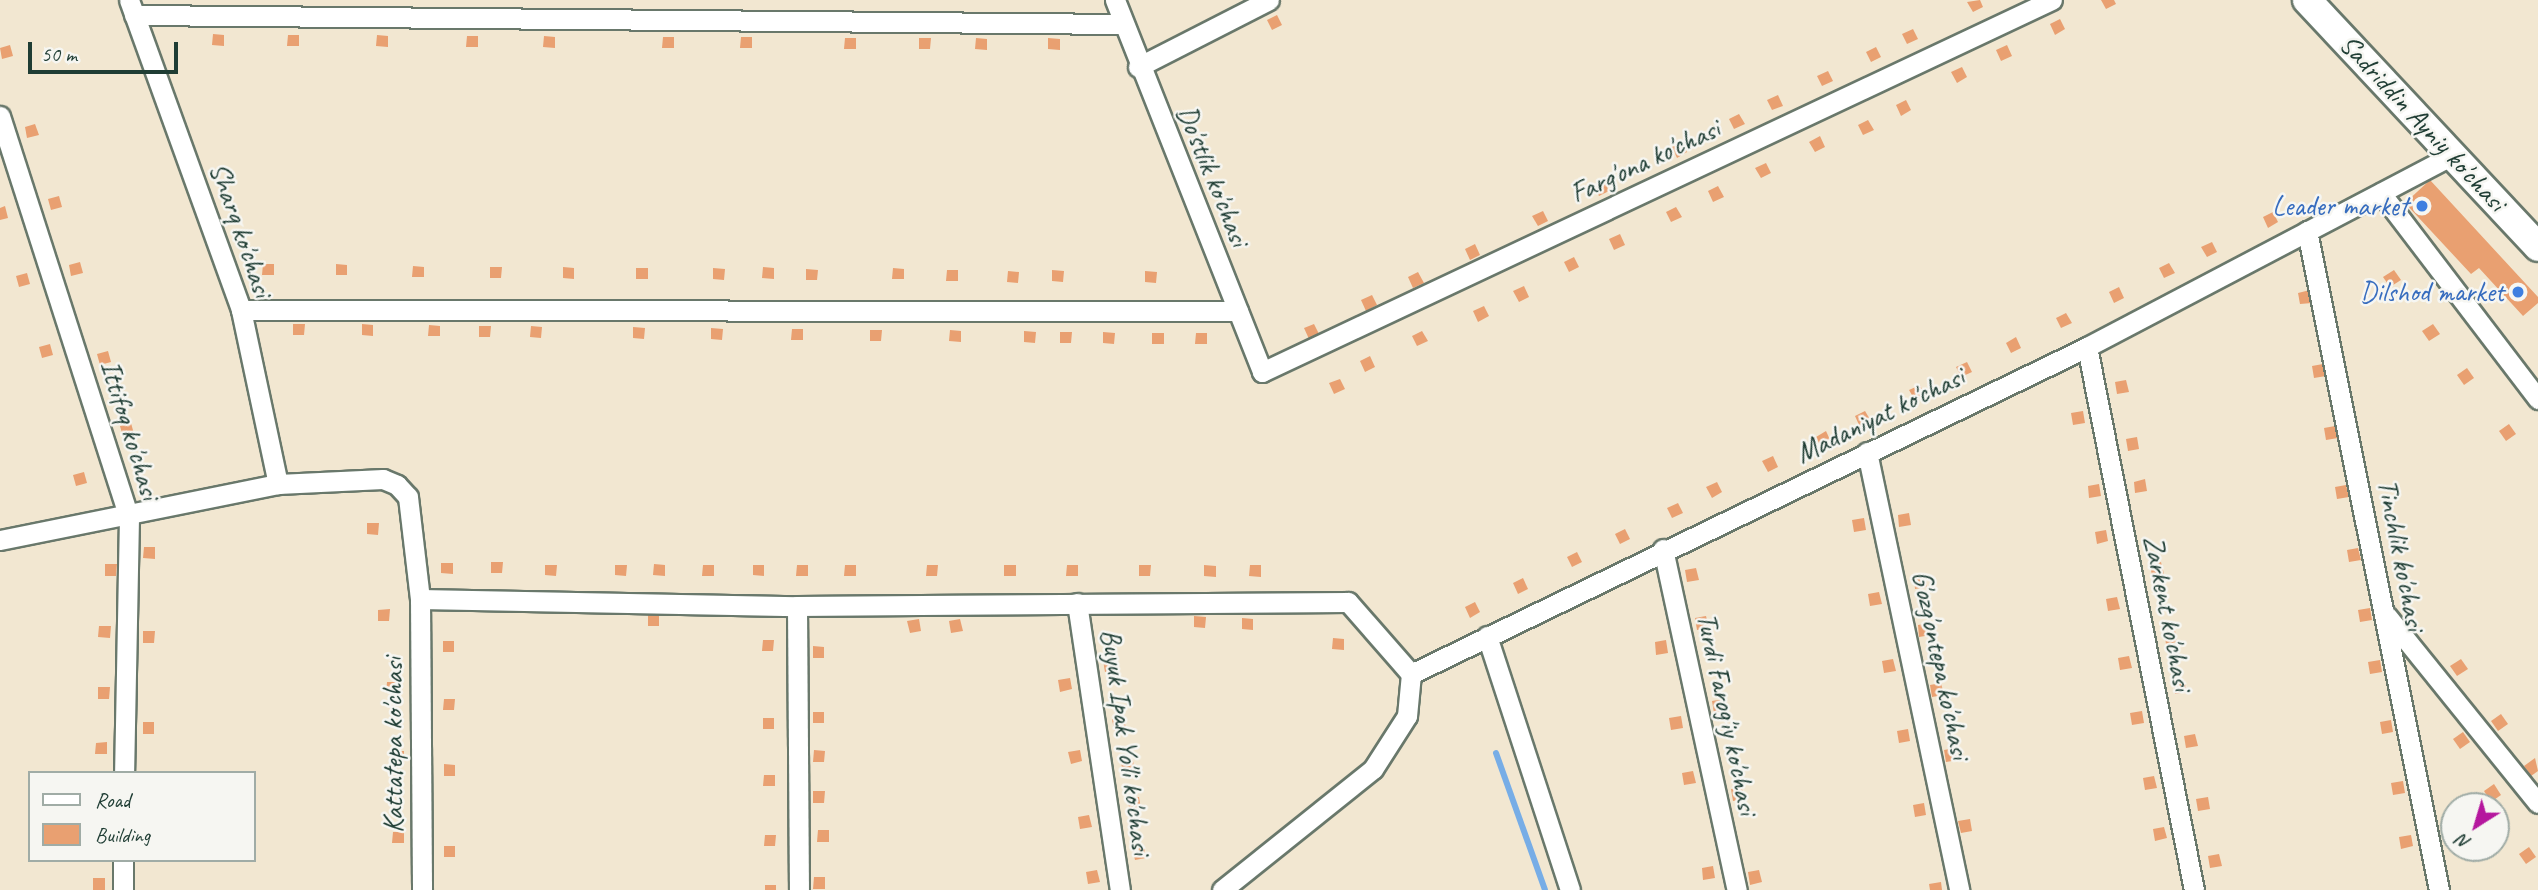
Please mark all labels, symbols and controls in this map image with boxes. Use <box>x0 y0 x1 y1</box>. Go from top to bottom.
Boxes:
scale bar <box>32 28 182 72</box>
street label: Sadriddin Ayniy ko'chasi <box>2333 28 2513 218</box>
text: 50 m <box>41 41 77 67</box>
street label: Do'stlik ko'chasi <box>1170 101 1256 251</box>
street label: Farg'ona ko'chasi <box>1565 112 1725 210</box>
street label: Sharq ko'chasi <box>202 158 280 302</box>
place label: Leader market <box>2272 189 2408 223</box>
marker: Leader market <box>2414 198 2430 214</box>
place label: Dilshod market <box>2361 275 2504 309</box>
marker: Dilshod market <box>2510 284 2526 300</box>
street label: Ittifoq ko'chasi <box>93 356 167 504</box>
street label: Madaniyat ko'chasi <box>1790 360 1970 470</box>
street label: Tinchlik ko'chasi <box>2370 476 2432 634</box>
street label: Zarkent ko'chasi <box>2136 532 2200 694</box>
street label: G'ozg'ontepa ko'chasi <box>1905 568 1977 762</box>
street label: Turdi Farog'iy ko'chasi <box>1689 610 1765 818</box>
street label: Buyuk Ipak Yo'li ko'chasi <box>1093 626 1159 858</box>
street label: Kattatepa ko'chasi <box>376 657 410 833</box>
legend <box>28 771 256 862</box>
text: Road <box>95 787 130 813</box>
north arrow <box>2440 792 2510 862</box>
text: Building <box>95 822 150 848</box>
text: N <box>2452 829 2475 855</box>

